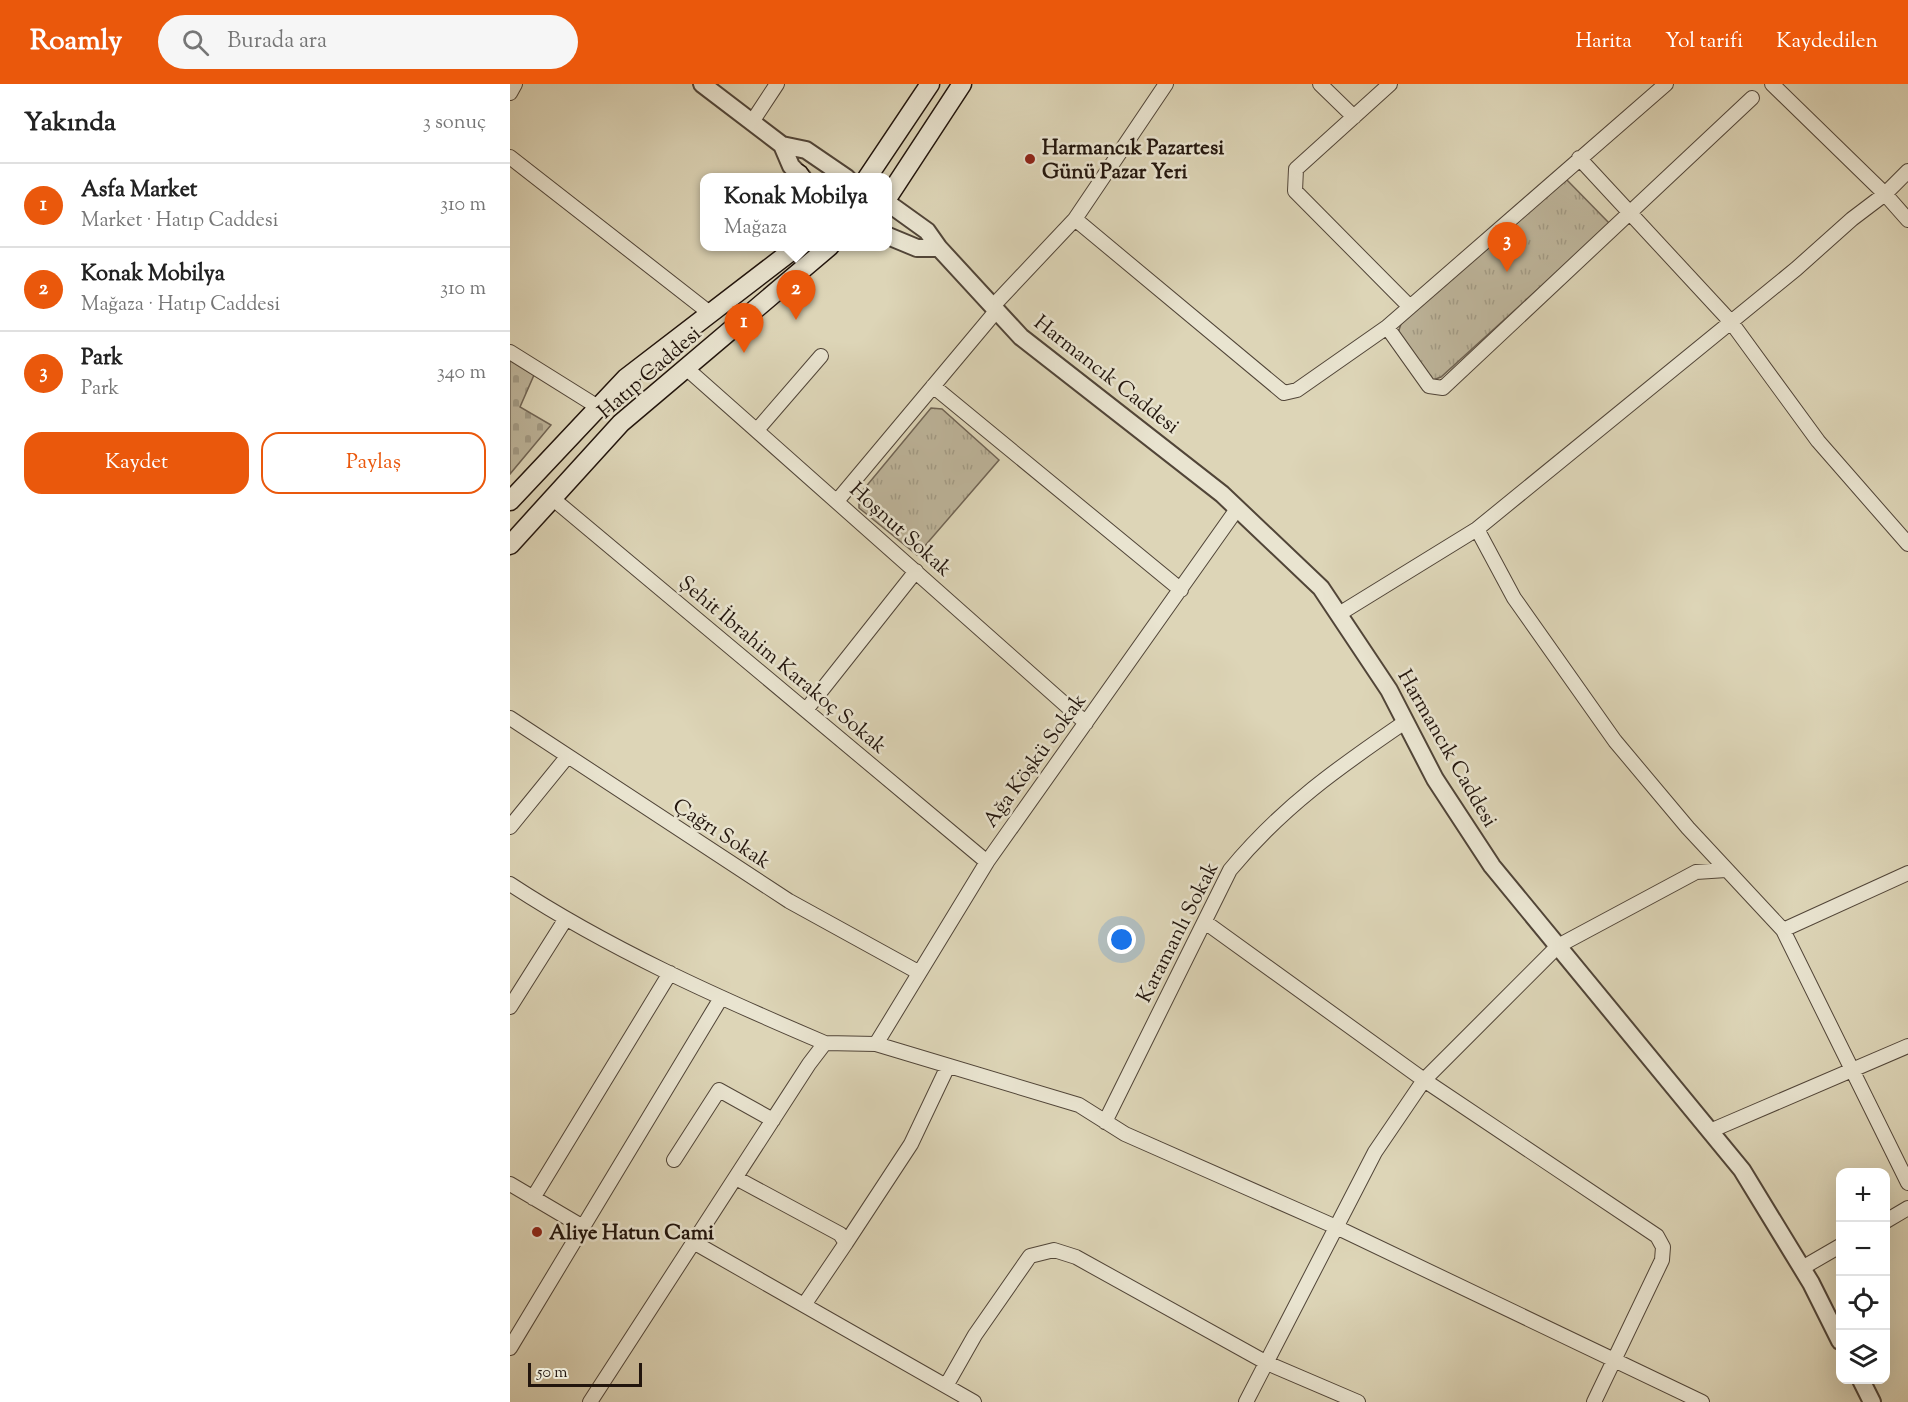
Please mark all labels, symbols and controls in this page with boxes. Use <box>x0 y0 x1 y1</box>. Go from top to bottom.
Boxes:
search box <box>158 15 578 69</box>
text: Roamly <box>30 22 122 62</box>
icon: search <box>179 26 212 59</box>
text: Burada ara <box>227 26 327 58</box>
text: Harita <box>1575 27 1632 57</box>
text: Yol tarifi <box>1665 27 1743 57</box>
text: Kaydedilen <box>1776 27 1878 57</box>
text: Yakında <box>24 105 116 142</box>
text: 3 sonuç <box>423 109 486 138</box>
place label: Harmancık Pazartesi Günü Pazar Yeri <box>1042 134 1224 188</box>
marker: Harmancık Pazartesi Günü Pazar Yeri <box>1023 152 1037 166</box>
popup <box>700 173 892 251</box>
text: Asfa Market <box>81 175 197 207</box>
text: Konak Mobilya <box>724 182 868 214</box>
text: 1 <box>40 191 47 220</box>
text: 310 m <box>440 191 486 220</box>
text: Market · Hatıp Caddesi <box>81 207 278 236</box>
text: Mağaza <box>724 214 787 243</box>
pin: 3 <box>1488 222 1526 272</box>
text: Konak Mobilya <box>81 259 225 291</box>
pin: 2 <box>776 270 816 320</box>
text: 2 <box>39 275 48 304</box>
text: 310 m <box>440 275 486 304</box>
text: Mağaza · Hatıp Caddesi <box>81 291 280 320</box>
pin: 1 <box>724 304 764 353</box>
street label: Harmancık Caddesi <box>1026 309 1185 442</box>
street label: Hatıp Caddesi <box>592 320 709 427</box>
text: Park <box>81 343 123 375</box>
text: 3 <box>39 359 48 388</box>
text: 340 m <box>437 359 486 388</box>
text: Park <box>81 375 119 404</box>
button: Kaydet <box>24 432 249 494</box>
button: Paylaş <box>261 432 486 494</box>
street label: Hoşnut Sokak <box>842 476 958 585</box>
street label: Şehit İbrahim Karakoç Sokak <box>671 569 893 762</box>
street label: Harmancık Caddesi <box>1389 664 1504 834</box>
street label: Ağa Köşkü Sokak <box>977 688 1095 834</box>
street label: Çağrı Sokak <box>666 792 776 878</box>
street label: Karamanlı Sokak <box>1130 857 1227 1008</box>
your location <box>1107 925 1136 954</box>
map controls <box>1836 1168 1890 1384</box>
button: + <box>1836 1168 1890 1222</box>
place label: Aliye Hatun Cami <box>549 1219 714 1249</box>
button: − <box>1836 1222 1890 1276</box>
marker: Aliye Hatun Cami <box>530 1225 544 1239</box>
button: locate <box>1836 1276 1890 1330</box>
button: layers <box>1836 1330 1890 1384</box>
scale bar <box>528 1360 642 1388</box>
text: 50 m <box>537 1362 568 1385</box>

